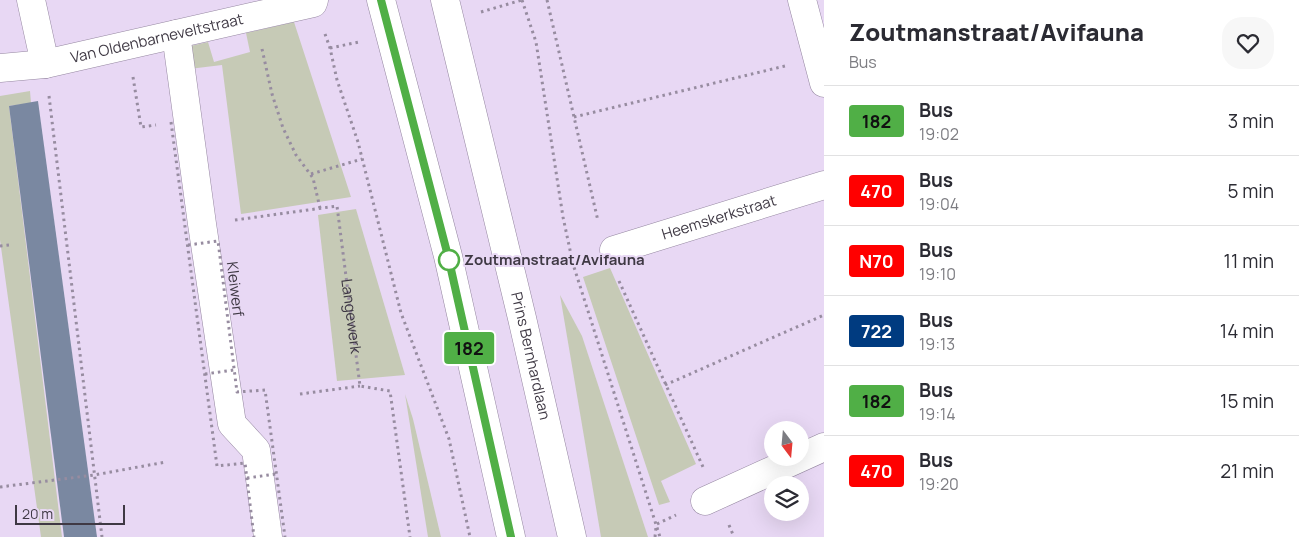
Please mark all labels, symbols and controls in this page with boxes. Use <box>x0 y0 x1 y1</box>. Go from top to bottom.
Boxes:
street label: Van Oldenbarneveltstraat <box>68 8 245 68</box>
text: Zoutmanstraat/Avifauna <box>849 15 1144 48</box>
button: heart <box>1222 17 1274 69</box>
text: Bus <box>849 51 877 73</box>
text: Bus <box>919 97 953 123</box>
text: 3 min <box>1228 108 1274 134</box>
text: 182 <box>862 109 891 133</box>
text: 19:02 <box>919 123 959 145</box>
text: Bus <box>919 167 953 193</box>
text: 5 min <box>1227 178 1274 204</box>
text: 470 <box>860 179 893 203</box>
street label: Heemskerkstraat <box>659 189 779 245</box>
text: 19:04 <box>919 193 959 215</box>
text: Bus <box>919 237 953 263</box>
text: 11 min <box>1224 248 1274 274</box>
marker: Zoutmanstraat/Avifauna <box>438 249 460 271</box>
place label: Zoutmanstraat/Avifauna <box>464 249 645 270</box>
text: N70 <box>859 249 894 273</box>
street label: Kleiwerf <box>222 260 249 318</box>
text: 19:10 <box>919 263 956 285</box>
street label: Langewerk <box>336 277 367 355</box>
street label: Prins Bernhardlaan <box>506 290 556 422</box>
text: Bus <box>919 307 953 333</box>
text: 14 min <box>1220 318 1274 344</box>
text: 722 <box>861 319 892 343</box>
line badge: 182 <box>440 332 498 364</box>
text: 19:13 <box>919 333 955 355</box>
text: 182 <box>454 336 484 360</box>
text: Bus <box>919 377 953 403</box>
text: 15 min <box>1220 388 1274 414</box>
text: 182 <box>862 389 891 413</box>
text: 19:14 <box>919 403 956 425</box>
north arrow <box>764 421 809 466</box>
map controls <box>764 421 809 521</box>
text: Bus <box>919 447 953 473</box>
text: 21 min <box>1220 458 1274 484</box>
text: 470 <box>860 459 893 483</box>
text: 19:20 <box>919 473 959 495</box>
button: layers <box>764 476 809 521</box>
scale bar <box>15 502 125 525</box>
text: 20 m <box>22 504 53 523</box>

